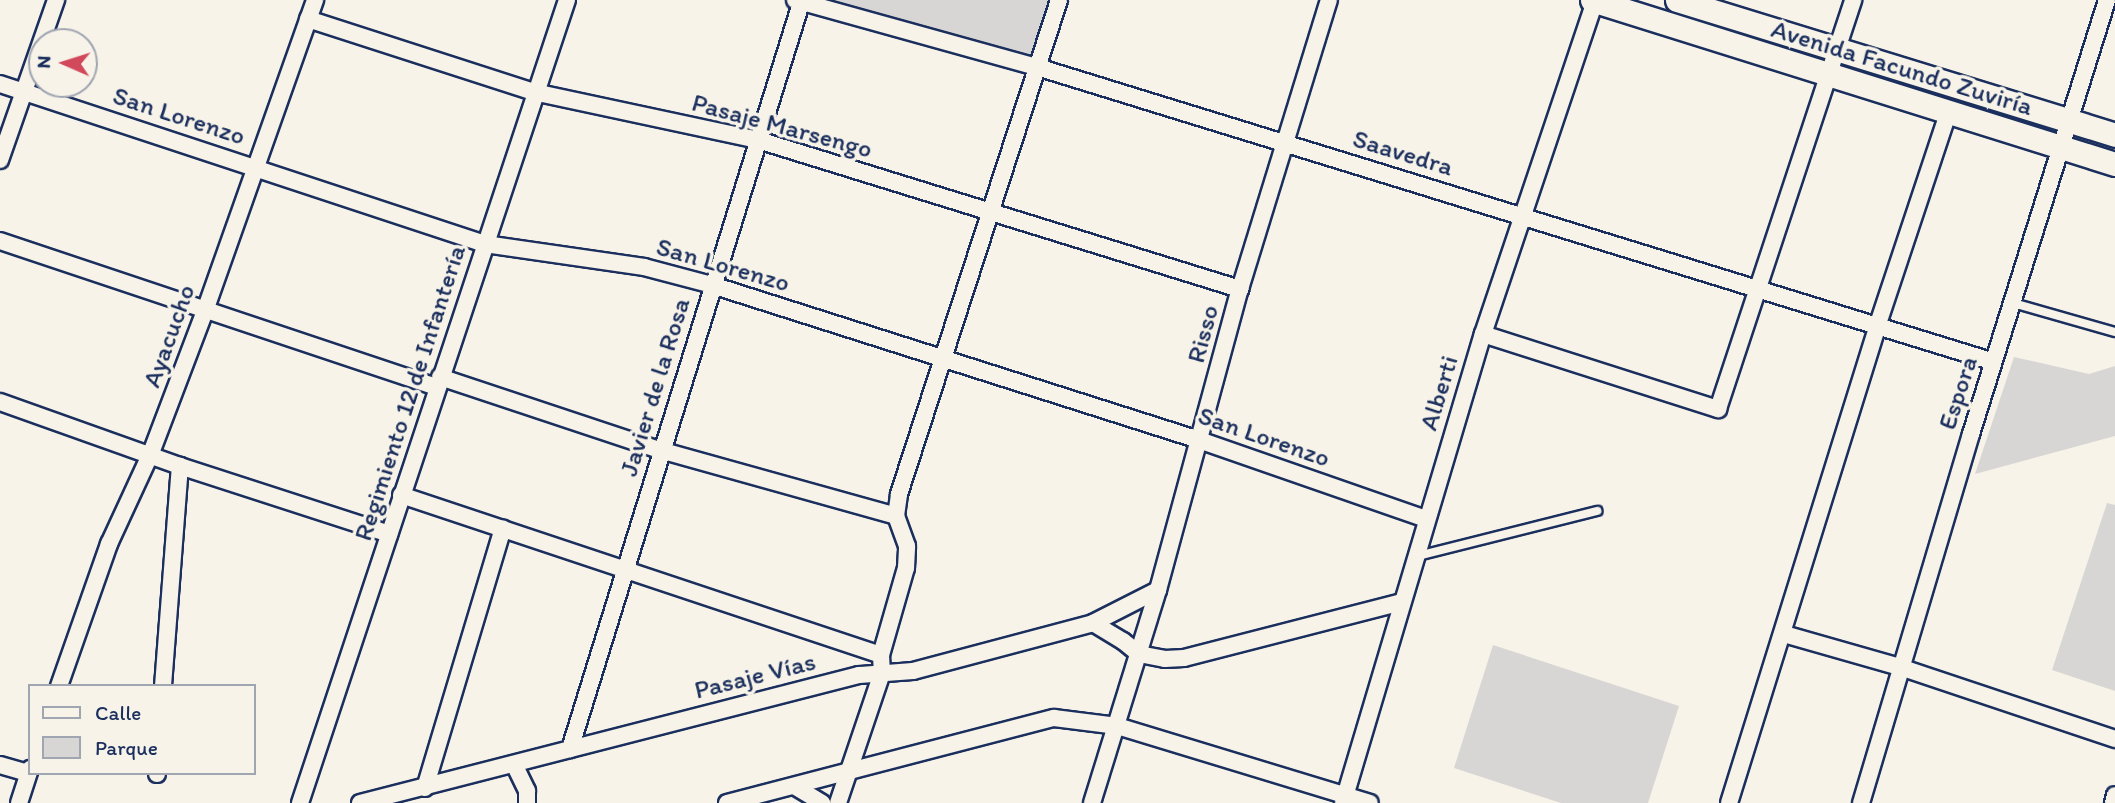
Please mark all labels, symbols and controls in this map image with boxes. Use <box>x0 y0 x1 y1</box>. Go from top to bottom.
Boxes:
street label: Avenida Facundo Zuviría <box>1767 13 2037 123</box>
north arrow <box>28 28 98 98</box>
text: N <box>32 55 55 69</box>
street label: San Lorenzo <box>109 80 249 152</box>
street label: Pasaje Marsengo <box>688 87 876 165</box>
street label: Saavedra <box>1349 123 1457 183</box>
street label: San Lorenzo <box>653 231 793 299</box>
street label: Regimiento 12 de Infantería <box>347 241 473 545</box>
street label: Ayacucho <box>136 280 202 392</box>
street label: Javier de la Rosa <box>613 294 697 480</box>
street label: Risso <box>1180 302 1226 366</box>
street label: Alberti <box>1413 352 1465 434</box>
street label: Espora <box>1932 352 1984 434</box>
street label: San Lorenzo <box>1194 400 1334 474</box>
street label: Pasaje Vías <box>691 646 819 706</box>
legend <box>28 684 256 775</box>
text: Calle <box>95 700 141 725</box>
text: Parque <box>95 735 158 760</box>

